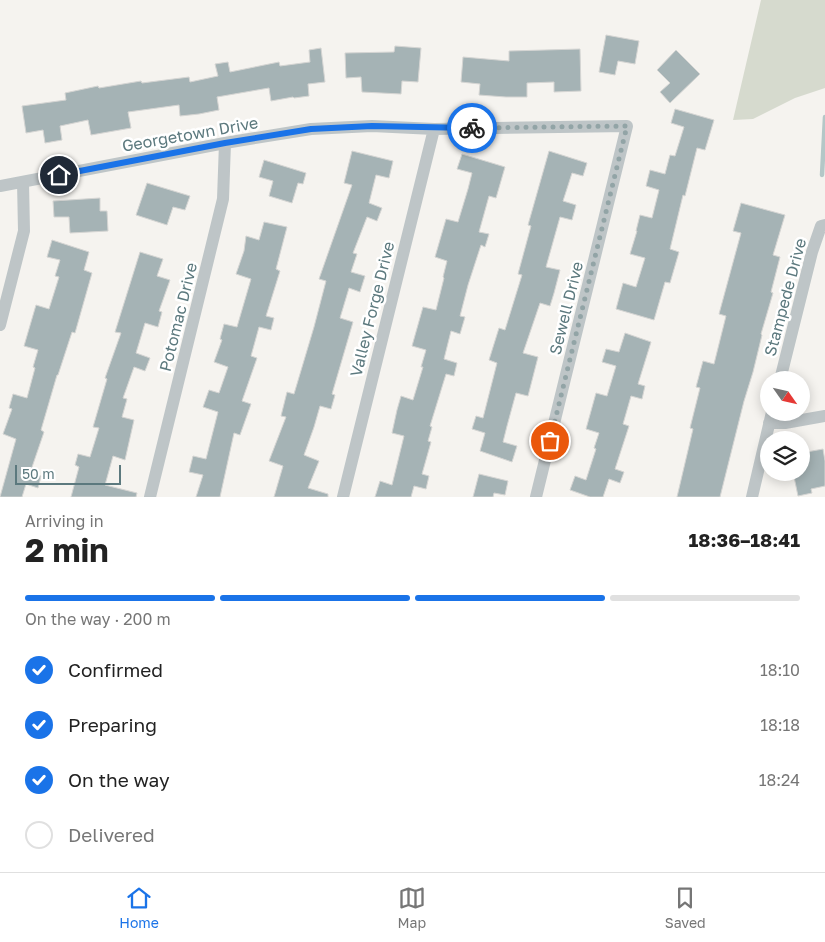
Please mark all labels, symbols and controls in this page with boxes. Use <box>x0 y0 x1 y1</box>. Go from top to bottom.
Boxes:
courier <box>447 103 497 153</box>
street label: Georgetown Drive <box>120 112 260 156</box>
icon: bike <box>458 114 486 142</box>
pin <box>38 154 80 196</box>
icon: home <box>45 161 73 189</box>
street label: Stampede Drive <box>760 236 810 358</box>
street label: Valley Forge Drive <box>346 239 398 379</box>
street label: Sewell Drive <box>545 259 587 357</box>
street label: Potomac Drive <box>155 260 201 374</box>
north arrow <box>760 371 810 421</box>
map controls <box>760 371 810 481</box>
pin <box>529 420 571 462</box>
icon: bag <box>536 427 564 455</box>
button: layers <box>760 431 810 481</box>
scale bar <box>15 462 121 485</box>
text: 50 m <box>22 465 55 482</box>
text: Arriving in <box>25 511 104 531</box>
text: 18:36–18:41 <box>689 528 800 551</box>
text: 2 min <box>25 531 109 569</box>
text: On the way · 200 m <box>25 609 171 629</box>
icon: check <box>25 656 53 684</box>
text: Confirmed <box>68 658 163 681</box>
text: 18:10 <box>760 660 800 680</box>
icon: check <box>25 711 53 739</box>
text: Preparing <box>68 713 157 736</box>
text: 18:18 <box>760 715 800 735</box>
icon: check <box>25 766 53 794</box>
text: On the way <box>68 768 170 791</box>
text: 18:24 <box>759 770 800 790</box>
text: Delivered <box>68 823 155 846</box>
tab: Home <box>119 884 159 931</box>
tab: Map <box>398 884 426 931</box>
tab: Saved <box>665 884 706 931</box>

